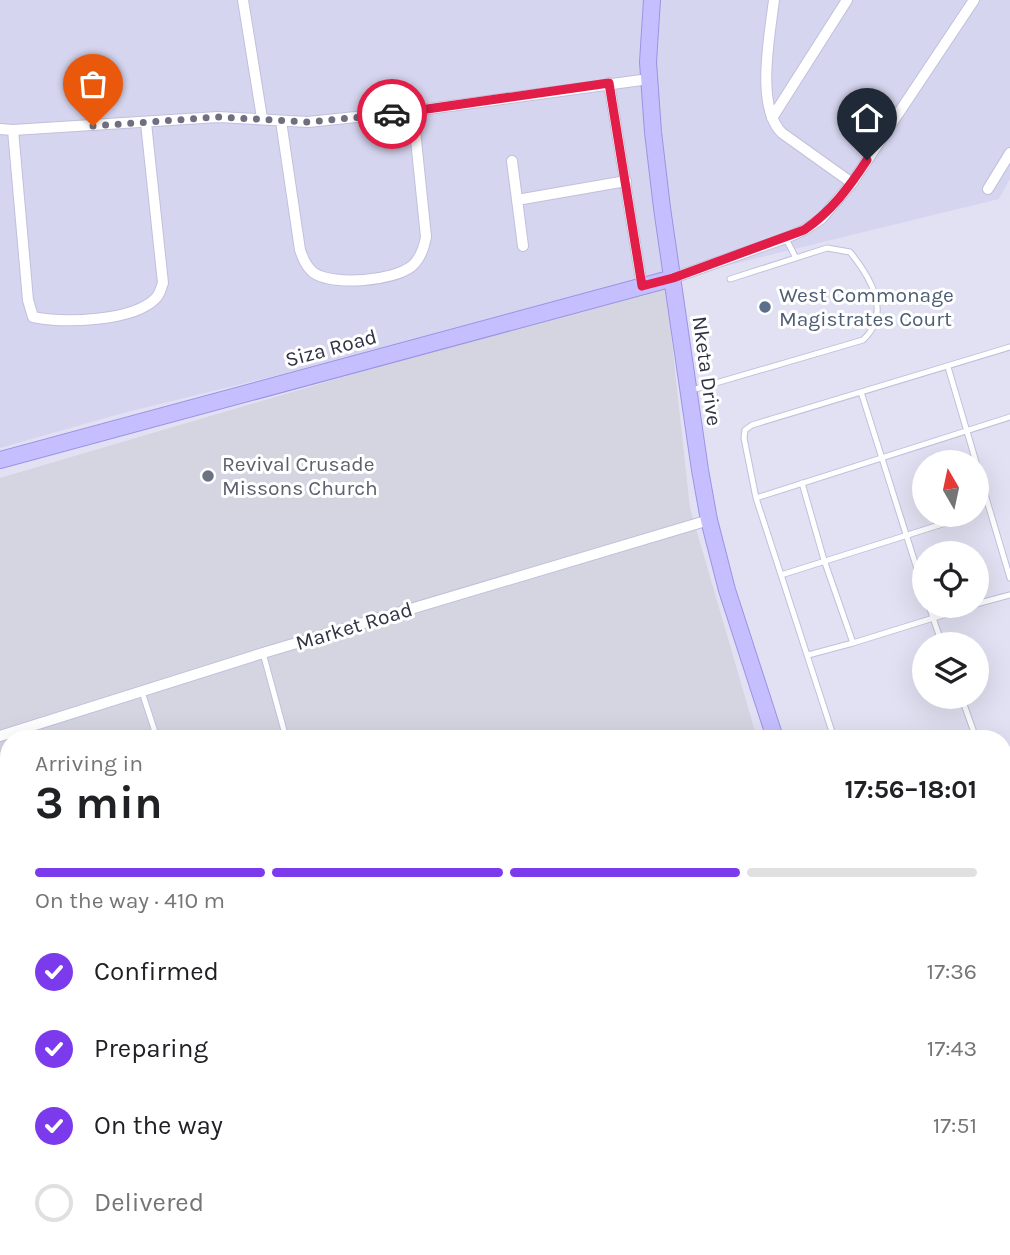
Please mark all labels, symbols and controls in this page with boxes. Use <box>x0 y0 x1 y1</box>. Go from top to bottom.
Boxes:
pin <box>63 54 123 126</box>
icon: bag <box>74 65 112 103</box>
courier <box>357 79 427 149</box>
pin <box>837 88 897 160</box>
icon: car <box>373 95 411 133</box>
icon: home <box>848 99 886 137</box>
place label: West Commonage Magistrates Court <box>779 283 954 331</box>
marker: West Commonage Magistrates Court <box>757 299 773 315</box>
street label: Nketa Drive <box>687 315 727 427</box>
street label: Siza Road <box>283 324 379 372</box>
north arrow <box>912 450 989 527</box>
map controls <box>912 450 989 709</box>
place label: Revival Crusade Missons Church <box>222 452 378 500</box>
marker: Revival Crusade Missons Church <box>200 468 216 484</box>
button: locate <box>912 541 989 618</box>
street label: Market Road <box>293 597 415 655</box>
button: layers <box>912 632 989 709</box>
text: Arriving in <box>35 750 143 777</box>
text: 17:56–18:01 <box>844 774 977 805</box>
text: 3 min <box>35 776 163 830</box>
text: On the way · 410 m <box>35 887 225 914</box>
icon: check <box>35 953 73 991</box>
text: Confirmed <box>94 956 219 987</box>
text: 17:36 <box>927 958 977 985</box>
icon: check <box>35 1030 73 1068</box>
text: Preparing <box>94 1033 208 1064</box>
text: 17:43 <box>927 1035 977 1062</box>
icon: check <box>35 1107 73 1145</box>
text: On the way <box>94 1110 223 1141</box>
text: 17:51 <box>933 1112 977 1139</box>
text: Delivered <box>94 1187 204 1218</box>

